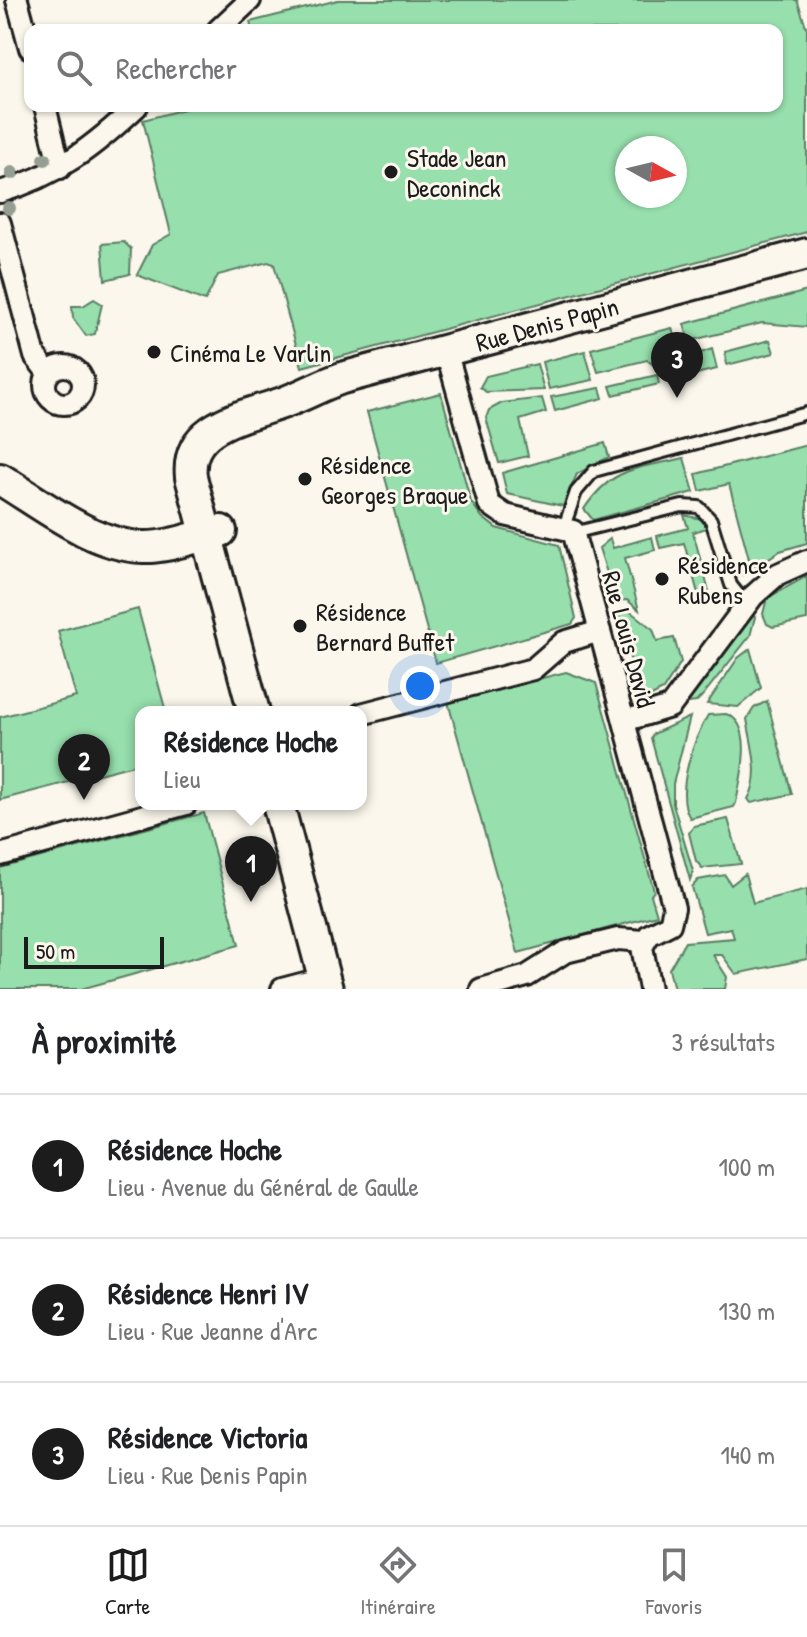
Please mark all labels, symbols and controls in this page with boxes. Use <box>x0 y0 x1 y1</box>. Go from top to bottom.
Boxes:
search box <box>24 24 783 112</box>
icon: search <box>52 46 96 90</box>
text: Rechercher <box>116 48 237 88</box>
north arrow <box>615 136 687 208</box>
place label: Stade Jean Deconinck <box>407 140 506 205</box>
marker: Stade Jean Deconinck <box>382 163 400 181</box>
street label: Rue Denis Papin <box>472 288 622 360</box>
pin: 3 <box>651 332 703 398</box>
place label: Cinéma Le Varlin <box>170 335 331 370</box>
marker: Cinéma Le Varlin <box>145 343 163 361</box>
place label: Résidence Georges Braque <box>321 447 468 512</box>
marker: Résidence Georges Braque <box>296 470 314 488</box>
place label: Résidence Rubens <box>678 547 769 612</box>
street label: Rue Louis David <box>594 567 664 711</box>
marker: Résidence Rubens <box>653 570 671 588</box>
place label: Résidence Bernard Buffet <box>316 594 455 659</box>
marker: Résidence Bernard Buffet <box>291 617 309 635</box>
your location <box>400 666 440 706</box>
popup <box>135 706 367 810</box>
text: Résidence Hoche <box>164 721 338 761</box>
pin: 2 <box>58 734 110 800</box>
text: Lieu <box>164 761 200 796</box>
pin: 1 <box>225 836 277 902</box>
scale bar <box>24 933 164 969</box>
text: 50 m <box>36 936 75 966</box>
text: À proximité <box>32 1018 177 1064</box>
text: 3 résultats <box>672 1024 775 1059</box>
text: Résidence Hoche <box>108 1129 282 1169</box>
text: 1 <box>53 1149 63 1184</box>
text: 100 m <box>719 1149 775 1184</box>
text: Lieu · Avenue du Général de Gaulle <box>108 1169 419 1204</box>
text: Résidence Henri IV <box>108 1273 308 1313</box>
text: 2 <box>52 1293 64 1328</box>
text: 130 m <box>719 1293 775 1328</box>
text: Lieu · Rue Jeanne d'Arc <box>108 1313 317 1348</box>
text: Résidence Victoria <box>108 1417 307 1457</box>
text: 3 <box>52 1437 64 1472</box>
text: 140 m <box>721 1437 775 1472</box>
text: Lieu · Rue Denis Papin <box>108 1457 308 1492</box>
tab: Carte <box>105 1543 150 1621</box>
tab: Itinéraire <box>360 1543 436 1621</box>
tab: Favoris <box>646 1543 702 1621</box>

